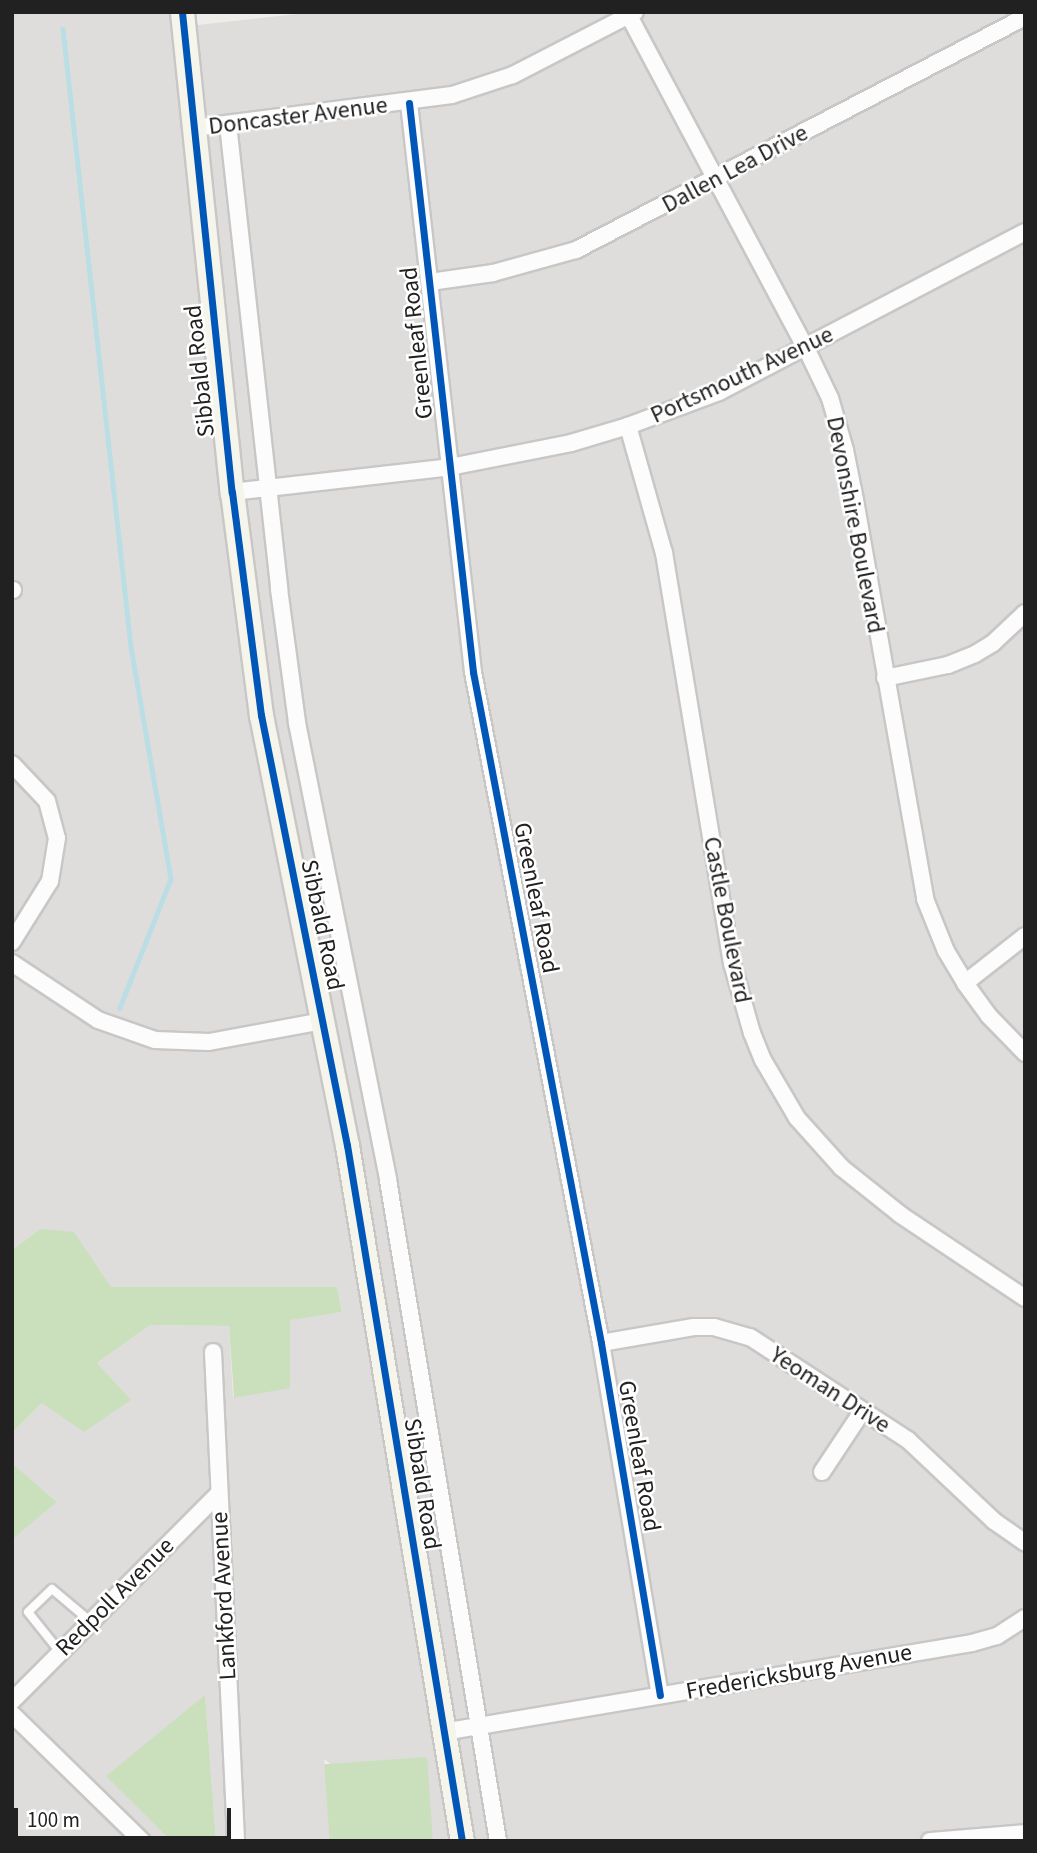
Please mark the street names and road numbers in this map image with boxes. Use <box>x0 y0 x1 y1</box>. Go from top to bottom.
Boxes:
street label: Doncaster Avenue <box>207 91 389 141</box>
street label: Dallen Lea Drive <box>657 119 813 219</box>
street label: Greenleaf Road <box>395 265 439 421</box>
street label: Sibbald Road <box>179 303 221 439</box>
street label: Portsmouth Avenue <box>646 320 838 430</box>
street label: Devonshire Boulevard <box>820 414 890 636</box>
street label: Greenleaf Road <box>507 820 565 976</box>
street label: Castle Boulevard <box>697 834 757 1006</box>
street label: Sibbald Road <box>294 857 350 993</box>
street label: Yeoman Drive <box>765 1341 895 1439</box>
street label: Greenleaf Road <box>612 1378 666 1534</box>
street label: Sibbald Road <box>397 1416 447 1552</box>
street label: Lankford Avenue <box>205 1511 243 1681</box>
street label: Redpoll Avenue <box>50 1532 180 1662</box>
street label: Fredericksburg Avenue <box>684 1638 914 1706</box>

